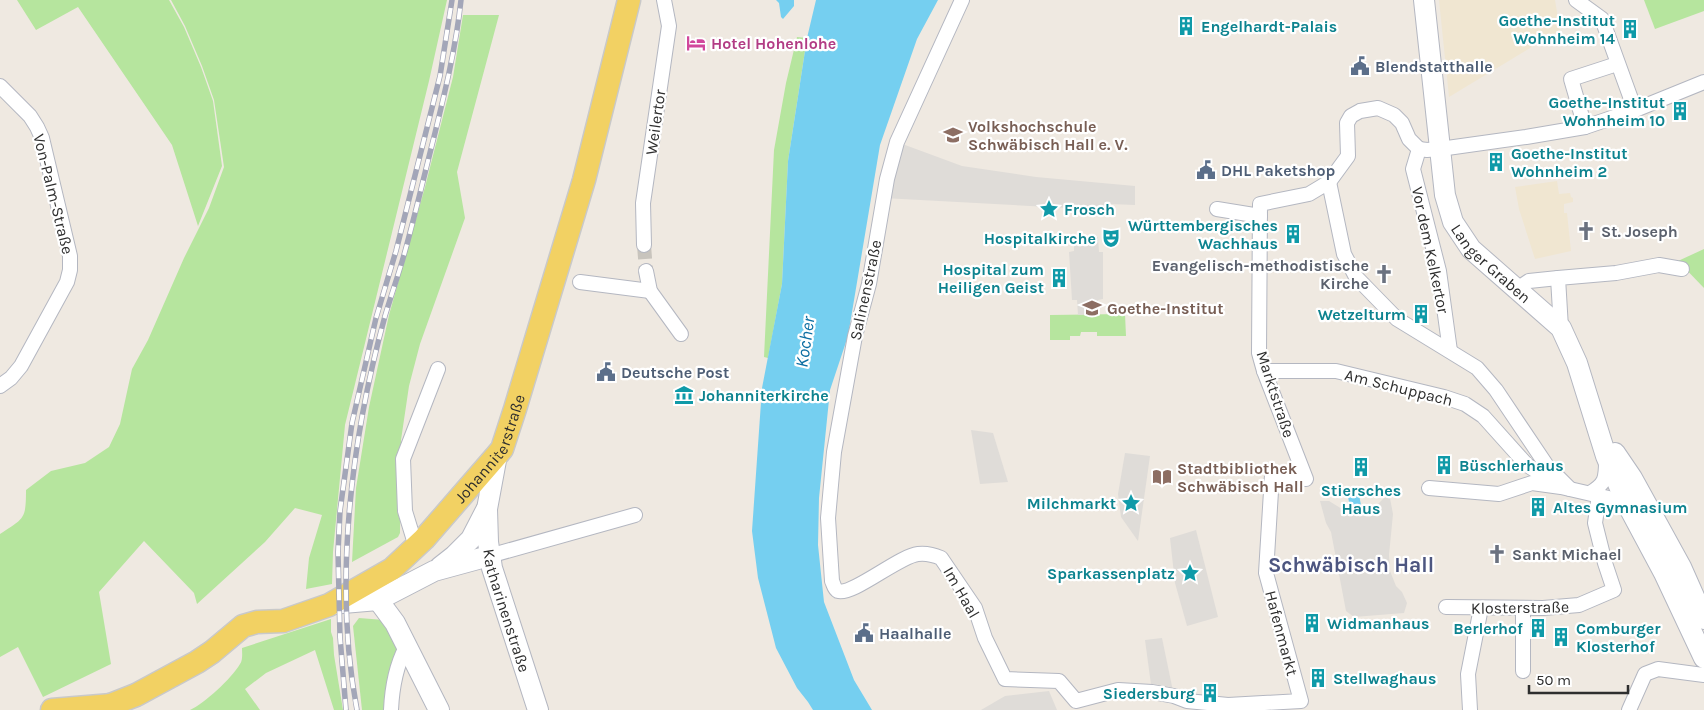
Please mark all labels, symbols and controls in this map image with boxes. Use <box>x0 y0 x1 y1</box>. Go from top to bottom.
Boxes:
place label: Goethe-Institut Wohnheim 14 <box>1498 11 1615 48</box>
building icon: Engelhardt-Palais <box>1175 15 1197 37</box>
place label: Engelhardt-Palais <box>1201 17 1337 36</box>
building icon: Goethe-Institut Wohnheim 14 <box>1619 18 1641 40</box>
hotel icon: Hotel Hohenlohe <box>685 32 707 54</box>
place label: Hotel Hohenlohe <box>711 34 836 53</box>
public building icon: Blendstatthalle <box>1349 55 1371 77</box>
place label: Blendstatthalle <box>1375 57 1493 76</box>
street label: Weilertor <box>642 88 670 156</box>
place label: Goethe-Institut Wohnheim 10 <box>1548 93 1665 130</box>
building icon: Goethe-Institut Wohnheim 10 <box>1669 100 1691 122</box>
place label: Volkshochschule Schwäbisch Hall e. V. <box>968 117 1128 154</box>
school or university icon: Volkshochschule Schwäbisch Hall e. V. <box>942 124 964 146</box>
street label: Von-Palm-Straße <box>29 132 78 256</box>
place label: Goethe-Institut Wohnheim 2 <box>1511 144 1628 181</box>
building icon: Goethe-Institut Wohnheim 2 <box>1485 151 1507 173</box>
public building icon: DHL Paketshop <box>1195 159 1217 181</box>
place label: DHL Paketshop <box>1221 161 1336 180</box>
street label: Vor dem Kelkertor <box>1408 185 1453 315</box>
place icon: Frosch <box>1038 198 1060 220</box>
place label: Frosch <box>1064 200 1115 219</box>
place label: Württembergisches Wachhaus <box>1128 216 1278 253</box>
street label: Langer Graben <box>1447 220 1535 307</box>
church icon: St. Joseph <box>1575 220 1597 242</box>
place label: St. Joseph <box>1601 222 1678 241</box>
building icon: Württembergisches Wachhaus <box>1282 223 1304 245</box>
theatre icon: Hospitalkirche <box>1100 227 1122 249</box>
place label: Hospitalkirche <box>984 229 1096 248</box>
street label: Salinenstraße <box>846 238 885 342</box>
place label: Evangelisch-methodistische Kirche <box>1152 256 1369 293</box>
place label: Hospital zum Heiligen Geist <box>938 260 1044 297</box>
church icon: Evangelisch-methodistische Kirche <box>1373 263 1395 285</box>
building icon: Hospital zum Heiligen Geist <box>1048 267 1070 289</box>
school or university icon: Goethe-Institut <box>1081 297 1103 319</box>
place label: Goethe-Institut <box>1107 299 1224 318</box>
building icon: Wetzelturm <box>1410 303 1432 325</box>
place label: Wetzelturm <box>1318 305 1406 324</box>
water label: Kocher <box>791 314 820 369</box>
street label: Marktstraße <box>1253 348 1299 440</box>
public building icon: Deutsche Post <box>595 361 617 383</box>
place label: Deutsche Post <box>621 363 729 382</box>
street label: Am Schuppach <box>1343 365 1455 410</box>
museum icon: Johanniterkirche <box>673 384 695 406</box>
place label: Johanniterkirche <box>699 386 829 405</box>
street label: Johanniterstraße <box>451 392 529 507</box>
building icon: Büschlerhaus <box>1433 454 1455 476</box>
building icon: Stiersches Haus <box>1350 456 1372 478</box>
place label: Büschlerhaus <box>1459 456 1564 475</box>
place label: Stadtbibliothek Schwäbisch Hall <box>1177 459 1304 496</box>
library icon: Stadtbibliothek Schwäbisch Hall <box>1151 466 1173 488</box>
place label: Stiersches Haus <box>1321 481 1401 518</box>
place icon: Milchmarkt <box>1120 492 1142 514</box>
place label: Milchmarkt <box>1027 494 1116 513</box>
building icon: Altes Gymnasium <box>1527 496 1549 518</box>
place label: Altes Gymnasium <box>1553 498 1687 517</box>
church icon: Sankt Michael <box>1486 543 1508 565</box>
place label: Sankt Michael <box>1512 545 1622 564</box>
street label: Katharinenstraße <box>479 547 534 675</box>
district label: Schwäbisch Hall <box>1268 553 1434 577</box>
place icon: Sparkassenplatz <box>1179 562 1201 584</box>
street label: Im Haal <box>939 563 984 621</box>
place label: Sparkassenplatz <box>1047 564 1175 583</box>
street label: Hafenmarkt <box>1261 588 1302 678</box>
street label: Klosterstraße <box>1471 597 1569 618</box>
building icon: Widmanhaus <box>1301 612 1323 634</box>
place label: Widmanhaus <box>1327 614 1430 633</box>
building icon: Berlerhof <box>1527 617 1549 639</box>
place label: Berlerhof <box>1453 619 1523 638</box>
place label: Comburger Klosterhof <box>1576 619 1661 656</box>
public building icon: Haalhalle <box>853 622 875 644</box>
place label: Haalhalle <box>879 624 951 643</box>
building icon: Comburger Klosterhof <box>1550 626 1572 648</box>
scale bar <box>1529 662 1628 694</box>
building icon: Stellwaghaus <box>1307 667 1329 689</box>
place label: Stellwaghaus <box>1333 669 1436 688</box>
text: 50 m <box>1536 671 1571 689</box>
building icon: Siedersburg <box>1199 682 1221 704</box>
place label: Siedersburg <box>1103 684 1195 703</box>

